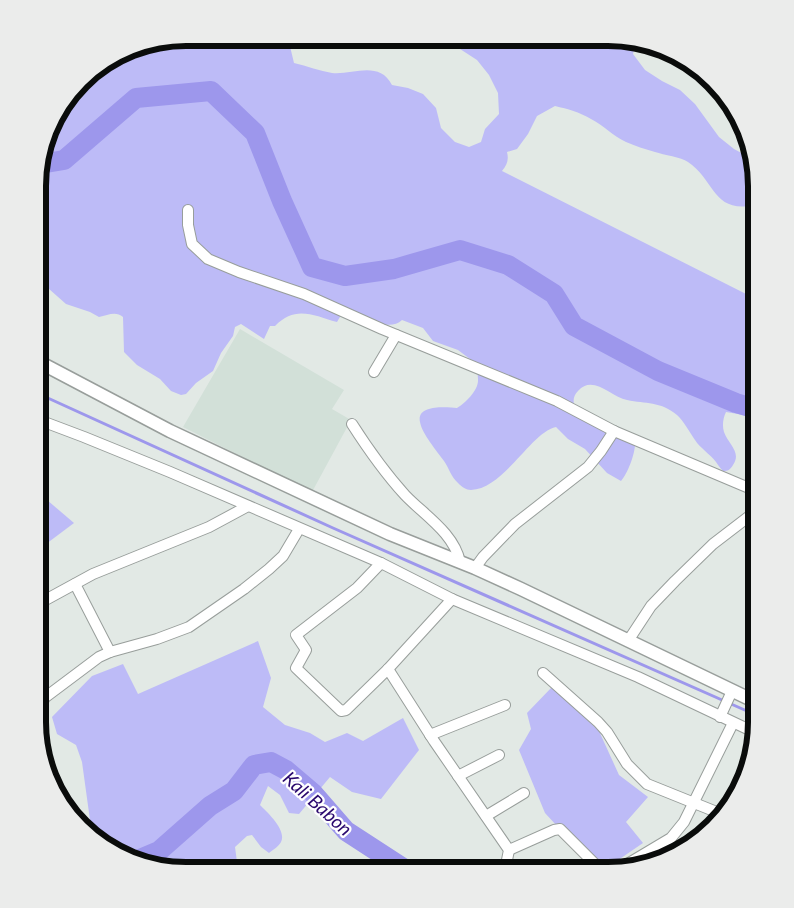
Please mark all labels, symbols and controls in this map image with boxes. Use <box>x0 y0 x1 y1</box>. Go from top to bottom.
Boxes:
water label: Kali Babon <box>279 766 357 840</box>

